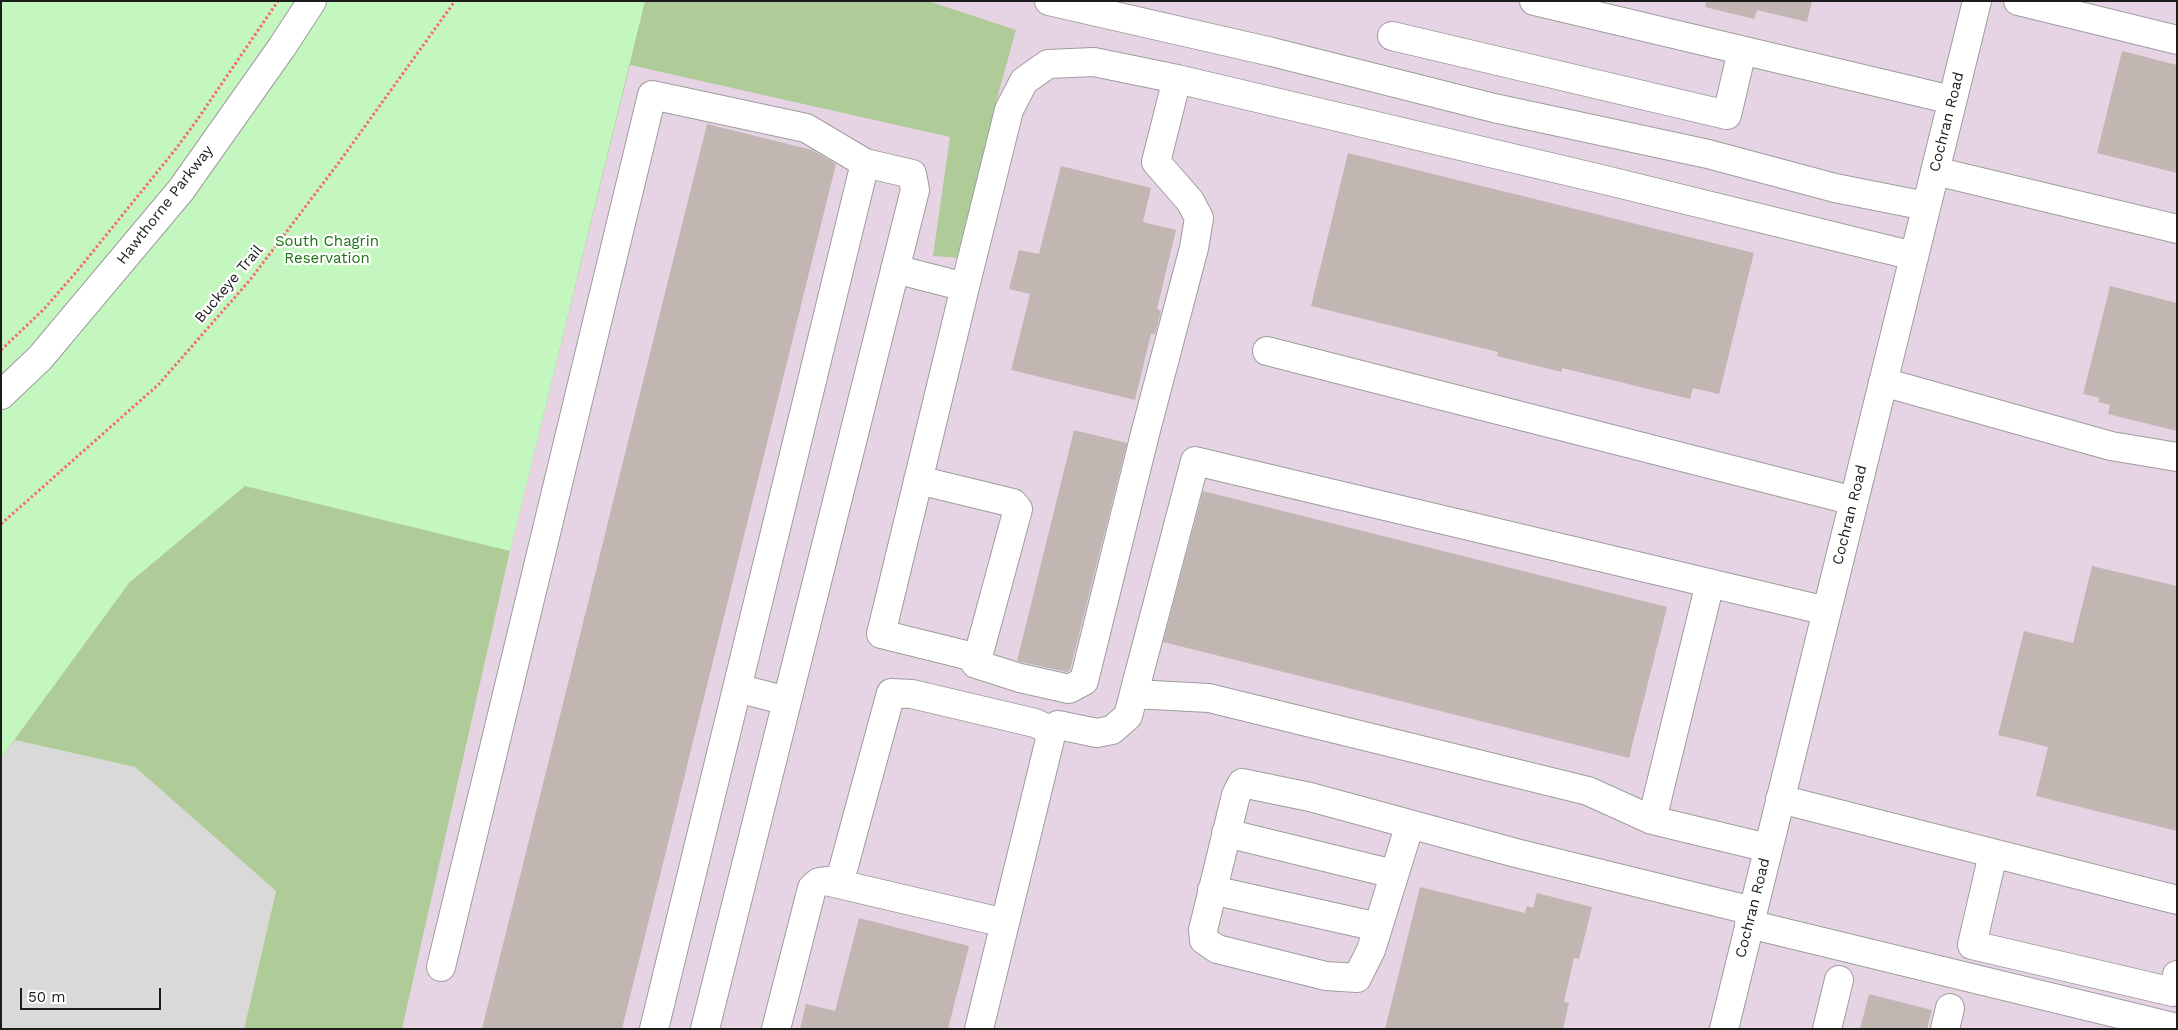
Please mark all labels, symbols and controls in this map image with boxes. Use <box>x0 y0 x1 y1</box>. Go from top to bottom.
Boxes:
street label: Cochran Road <box>1926 70 1968 174</box>
street label: Hawthorne Parkway <box>113 142 217 268</box>
park label: South Chagrin Reservation <box>275 233 379 268</box>
street label: Buckeye Trail <box>191 241 267 327</box>
street label: Cochran Road <box>1829 463 1871 567</box>
street label: Cochran Road <box>1732 856 1774 960</box>
scale bar <box>22 978 164 1010</box>
text: 50 m <box>28 988 65 1006</box>

